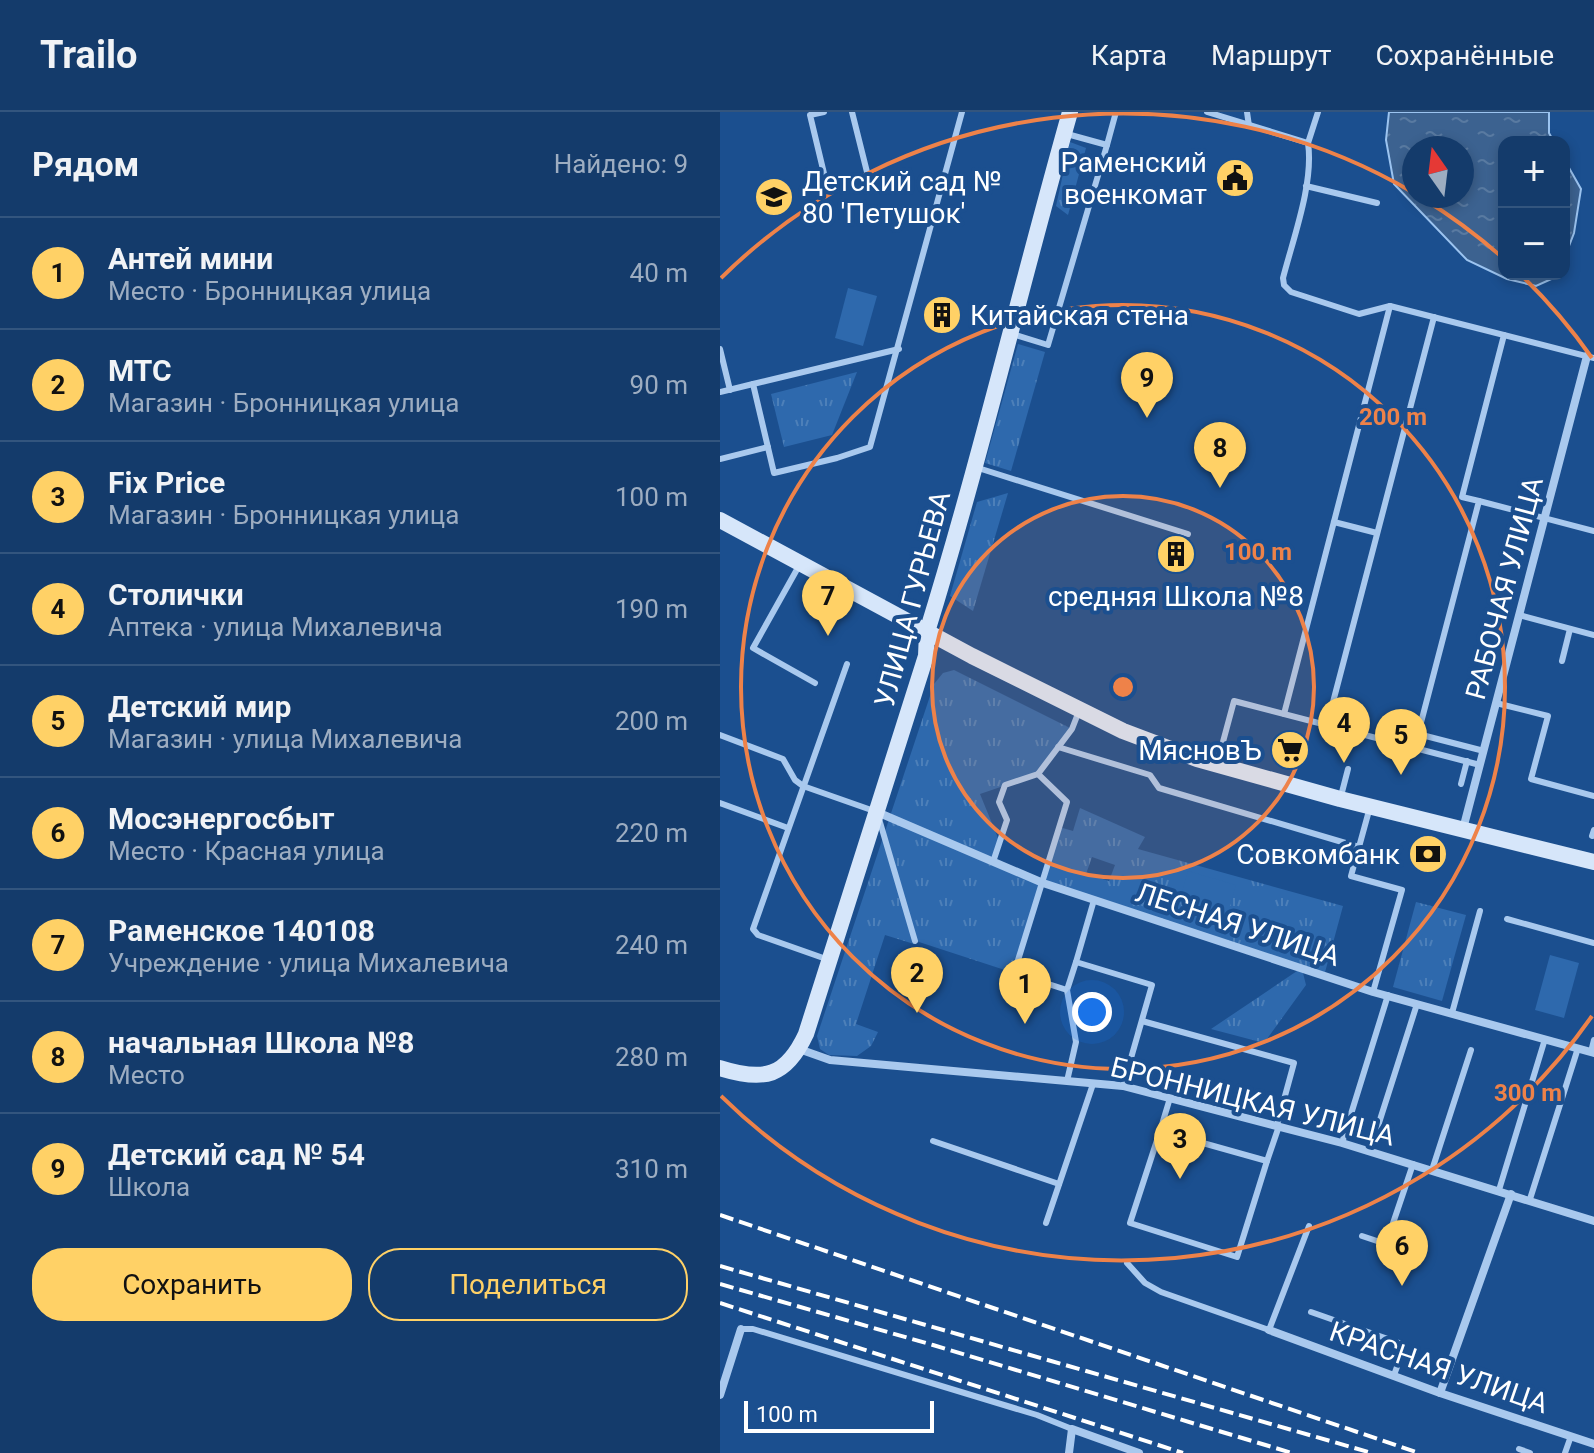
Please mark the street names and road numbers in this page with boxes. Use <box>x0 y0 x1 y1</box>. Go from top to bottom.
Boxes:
street label: РАБОЧАЯ УЛИЦА <box>1459 473 1550 703</box>
street label: УЛИЦА ГУРЬЕВА <box>868 487 957 711</box>
street label: ЛЕСНАЯ УЛИЦА <box>1132 876 1344 973</box>
street label: БРОННИЦКАЯ УЛИЦА <box>1107 1050 1398 1153</box>
street label: КРАСНАЯ УЛИЦА <box>1325 1315 1552 1420</box>

